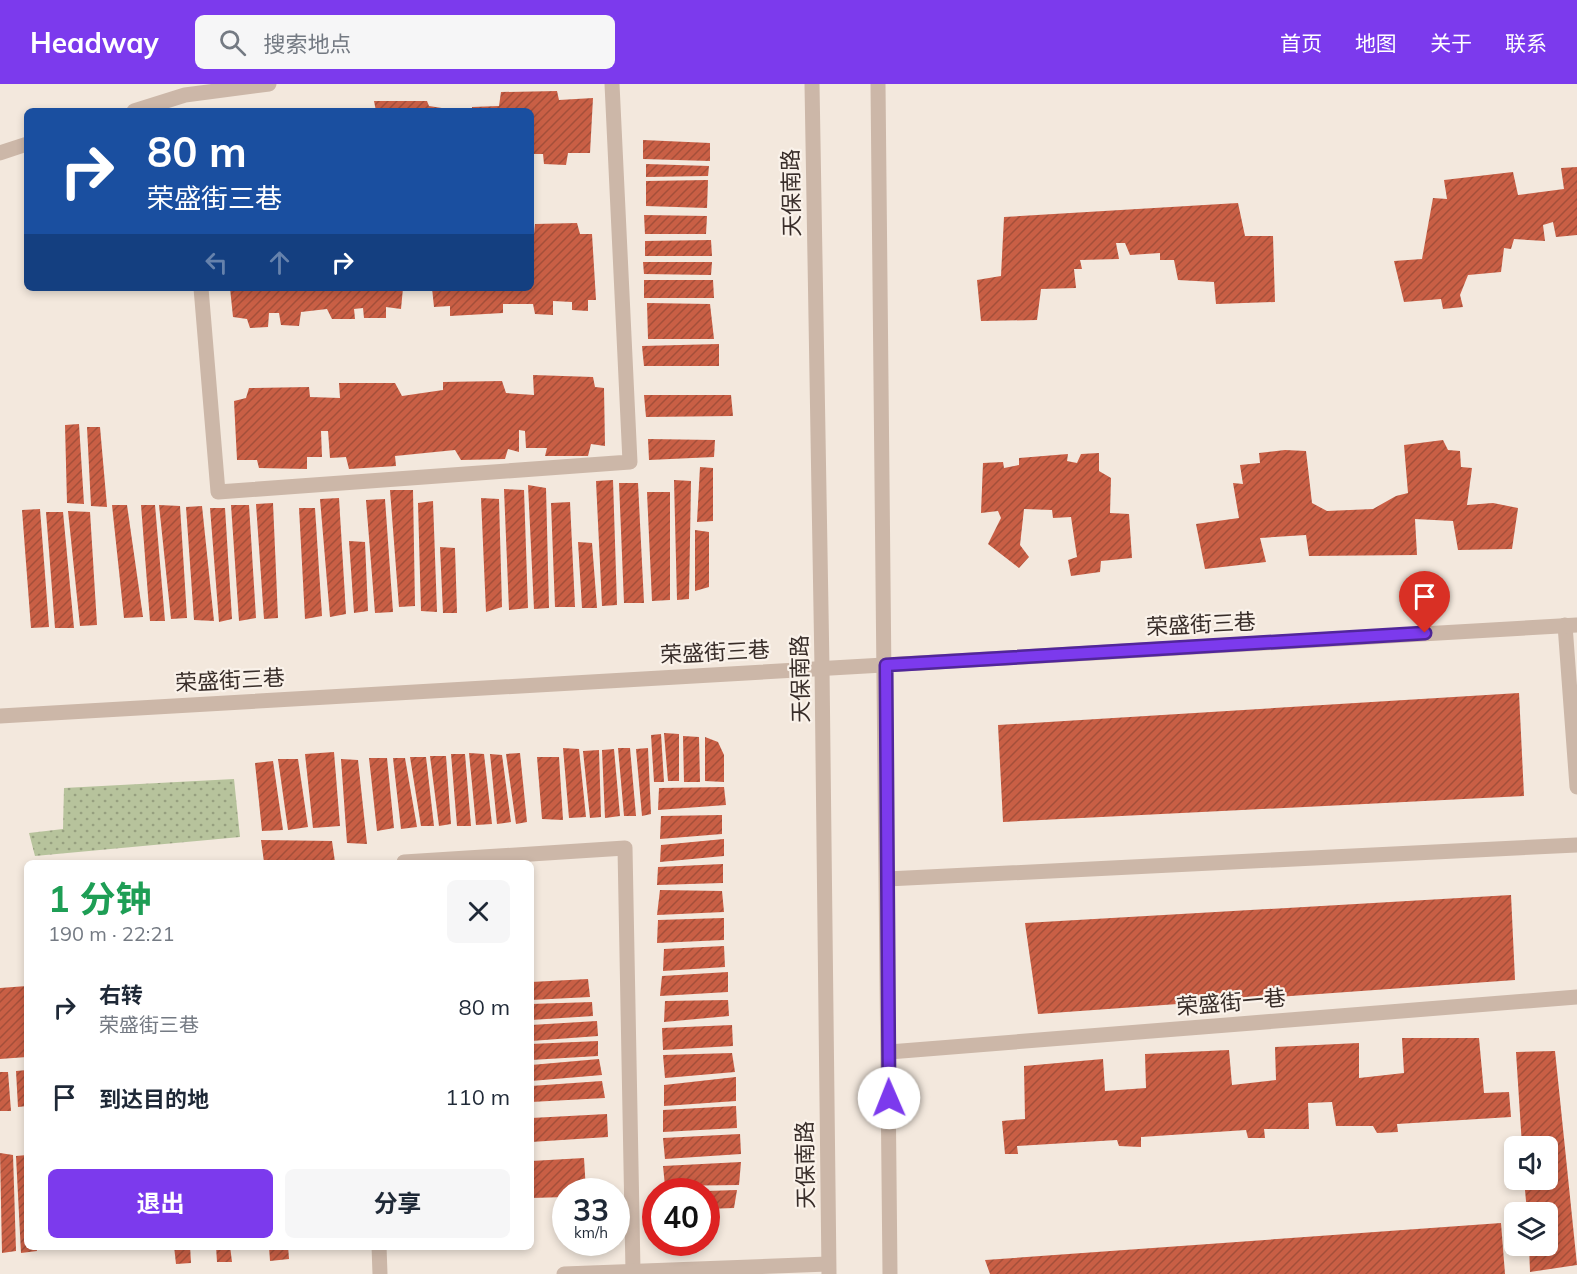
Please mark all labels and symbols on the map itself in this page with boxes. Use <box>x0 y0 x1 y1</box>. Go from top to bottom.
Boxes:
street label: 天保南路 <box>776 149 806 237</box>
pin <box>1399 571 1450 633</box>
street label: 荣盛街三巷 <box>1145 607 1257 641</box>
street label: 荣盛街三巷 <box>659 635 771 669</box>
street label: 天保南路 <box>785 635 815 723</box>
street label: 荣盛街三巷 <box>174 663 286 697</box>
street label: 荣盛街一巷 <box>1175 983 1287 1021</box>
position arrow <box>857 1066 921 1130</box>
street label: 天保南路 <box>790 1121 820 1209</box>
speed limit sign: 40 <box>642 1178 720 1256</box>

